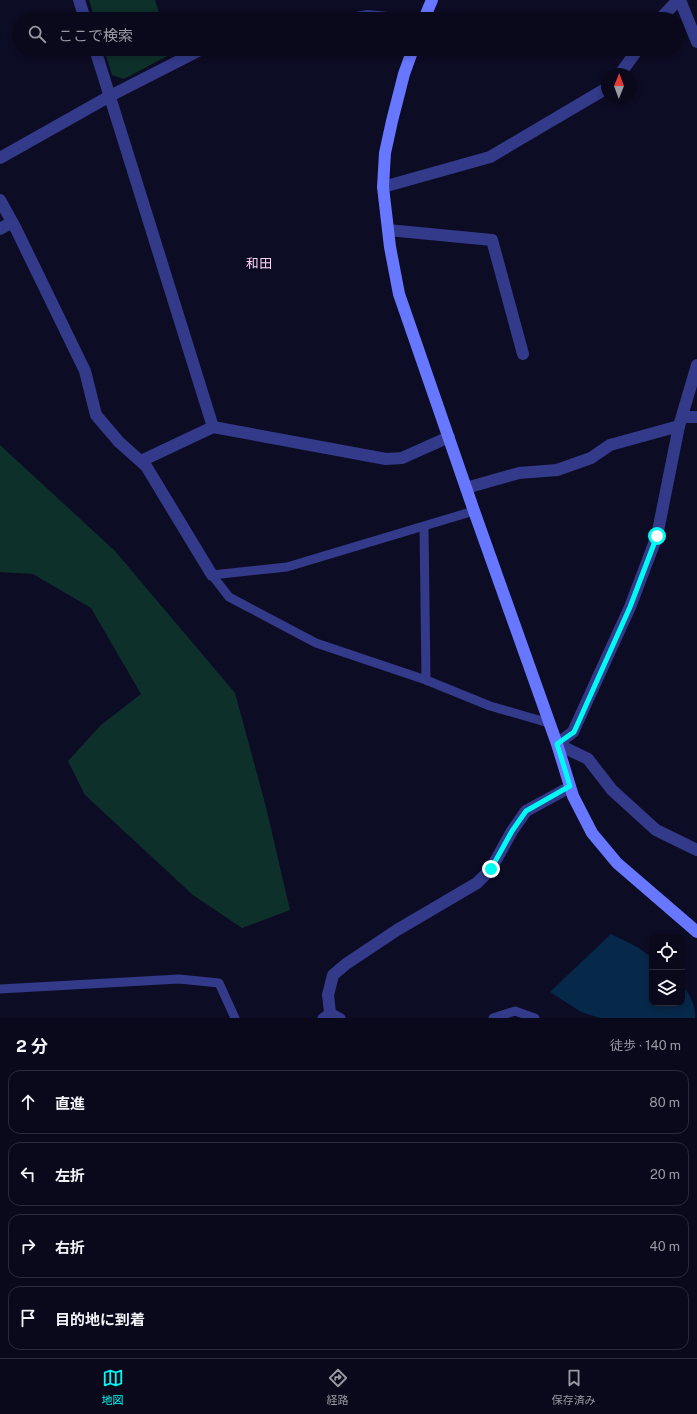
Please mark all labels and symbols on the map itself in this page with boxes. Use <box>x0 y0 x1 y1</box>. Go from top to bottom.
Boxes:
north arrow <box>601 68 637 104</box>
district label: 和田 <box>246 256 272 271</box>
route start <box>648 527 666 545</box>
route end <box>482 860 500 878</box>

